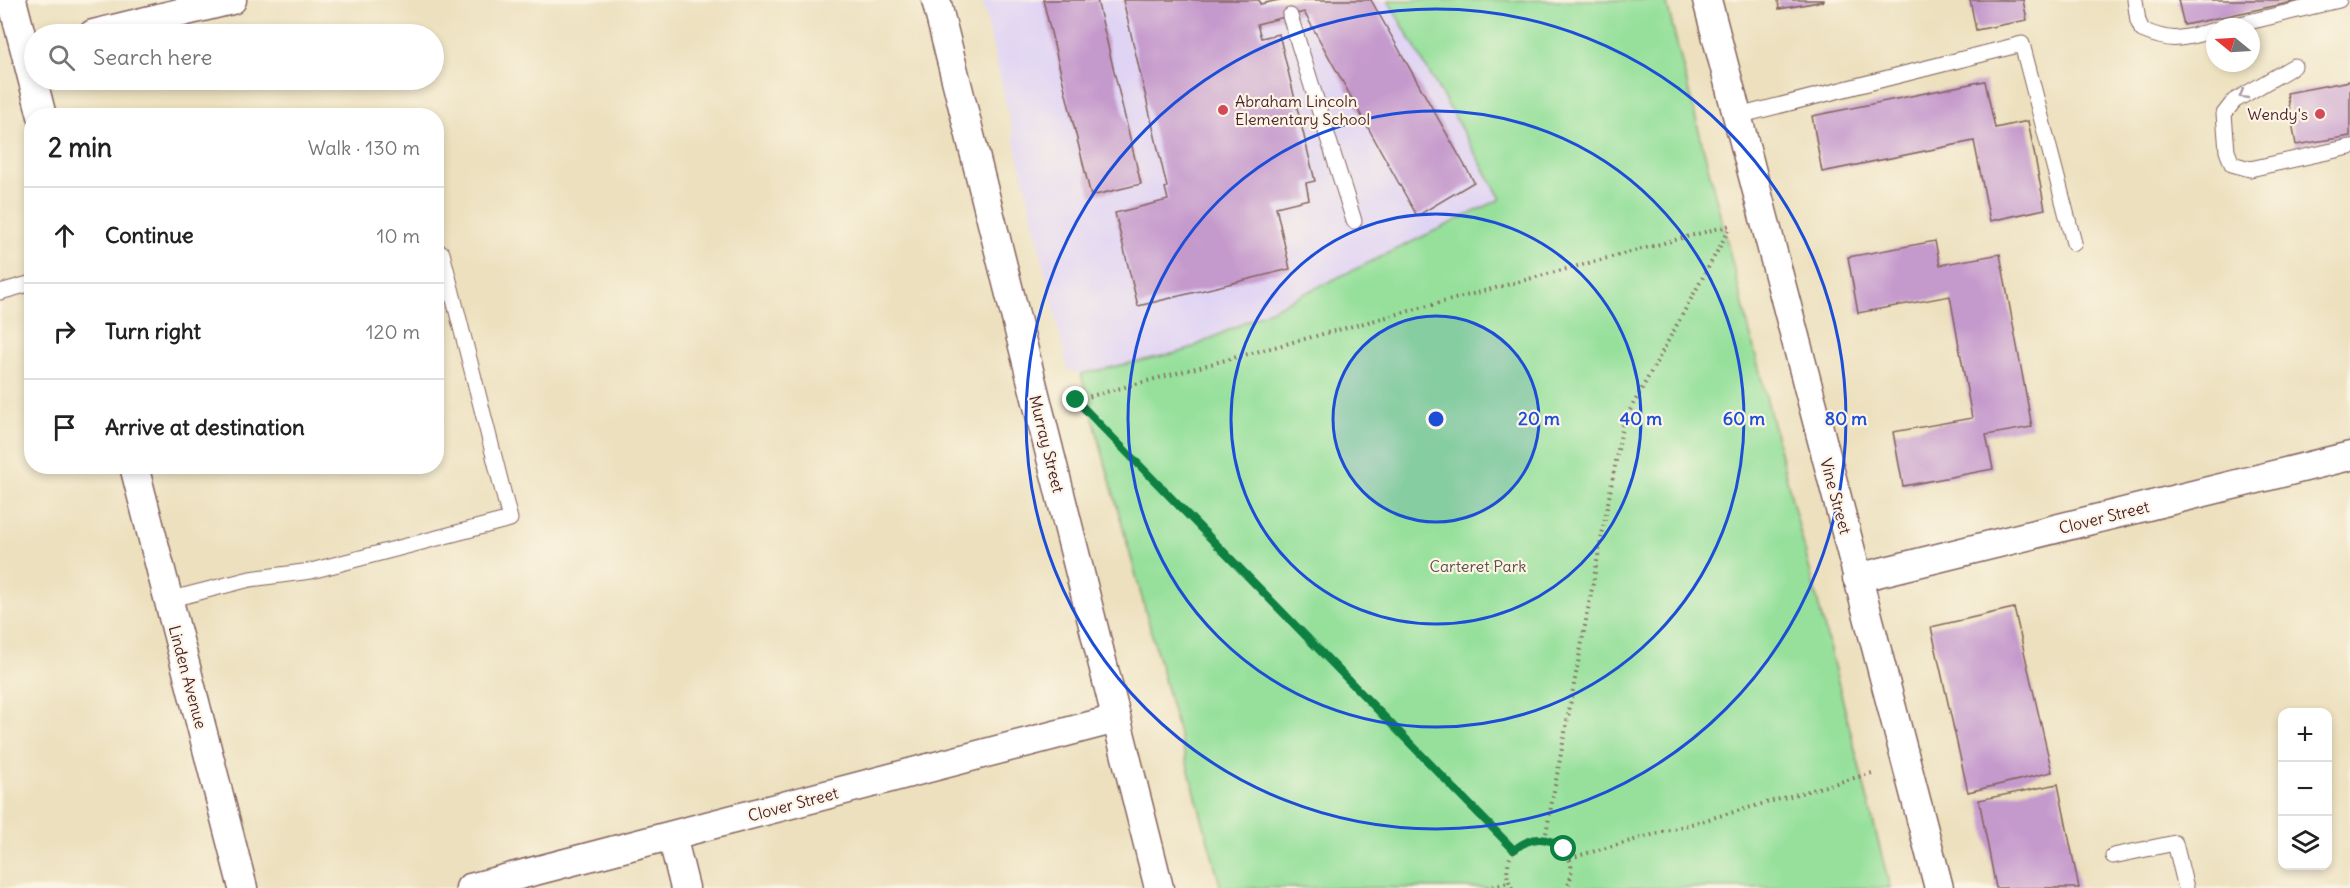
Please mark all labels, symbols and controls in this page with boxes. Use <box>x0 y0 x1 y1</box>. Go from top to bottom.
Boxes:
north arrow <box>2206 18 2260 72</box>
search box <box>24 24 444 90</box>
icon: search <box>45 41 78 74</box>
text: Search here <box>93 43 212 71</box>
one-way arrow <box>2239 88 2249 100</box>
place label: Abraham Lincoln Elementary School <box>1235 91 1370 129</box>
marker: Abraham Lincoln Elementary School <box>1216 103 1230 117</box>
place label: Wendy's <box>2247 104 2308 124</box>
marker: Wendy's <box>2313 107 2327 121</box>
text: 2 min <box>48 131 112 164</box>
text: Walk · 130 m <box>308 135 420 160</box>
icon: ahead <box>48 219 81 252</box>
text: Continue <box>105 221 194 249</box>
text: 10 m <box>377 223 420 248</box>
icon: right <box>48 315 81 348</box>
text: Turn right <box>105 317 201 345</box>
text: 120 m <box>366 319 420 344</box>
route end <box>1062 386 1088 412</box>
street label: Murray Street <box>1025 393 1069 495</box>
text: 20 m <box>1518 407 1560 430</box>
text: 40 m <box>1620 407 1662 430</box>
text: 60 m <box>1723 407 1765 430</box>
text: 80 m <box>1825 407 1867 430</box>
centre of rings <box>1426 409 1446 429</box>
icon: arrive <box>48 411 81 444</box>
text: Arrive at destination <box>105 413 305 441</box>
street label: Vine Street <box>1816 456 1856 537</box>
street label: Clover Street <box>2057 496 2152 538</box>
park label: Carteret Park <box>1430 556 1526 576</box>
street label: Linden Avenue <box>165 623 211 731</box>
map controls <box>2278 708 2332 870</box>
button: + <box>2278 708 2332 762</box>
button: − <box>2278 762 2332 816</box>
street label: Clover Street <box>746 782 841 826</box>
button: layers <box>2278 816 2332 870</box>
route start <box>1550 835 1576 861</box>

